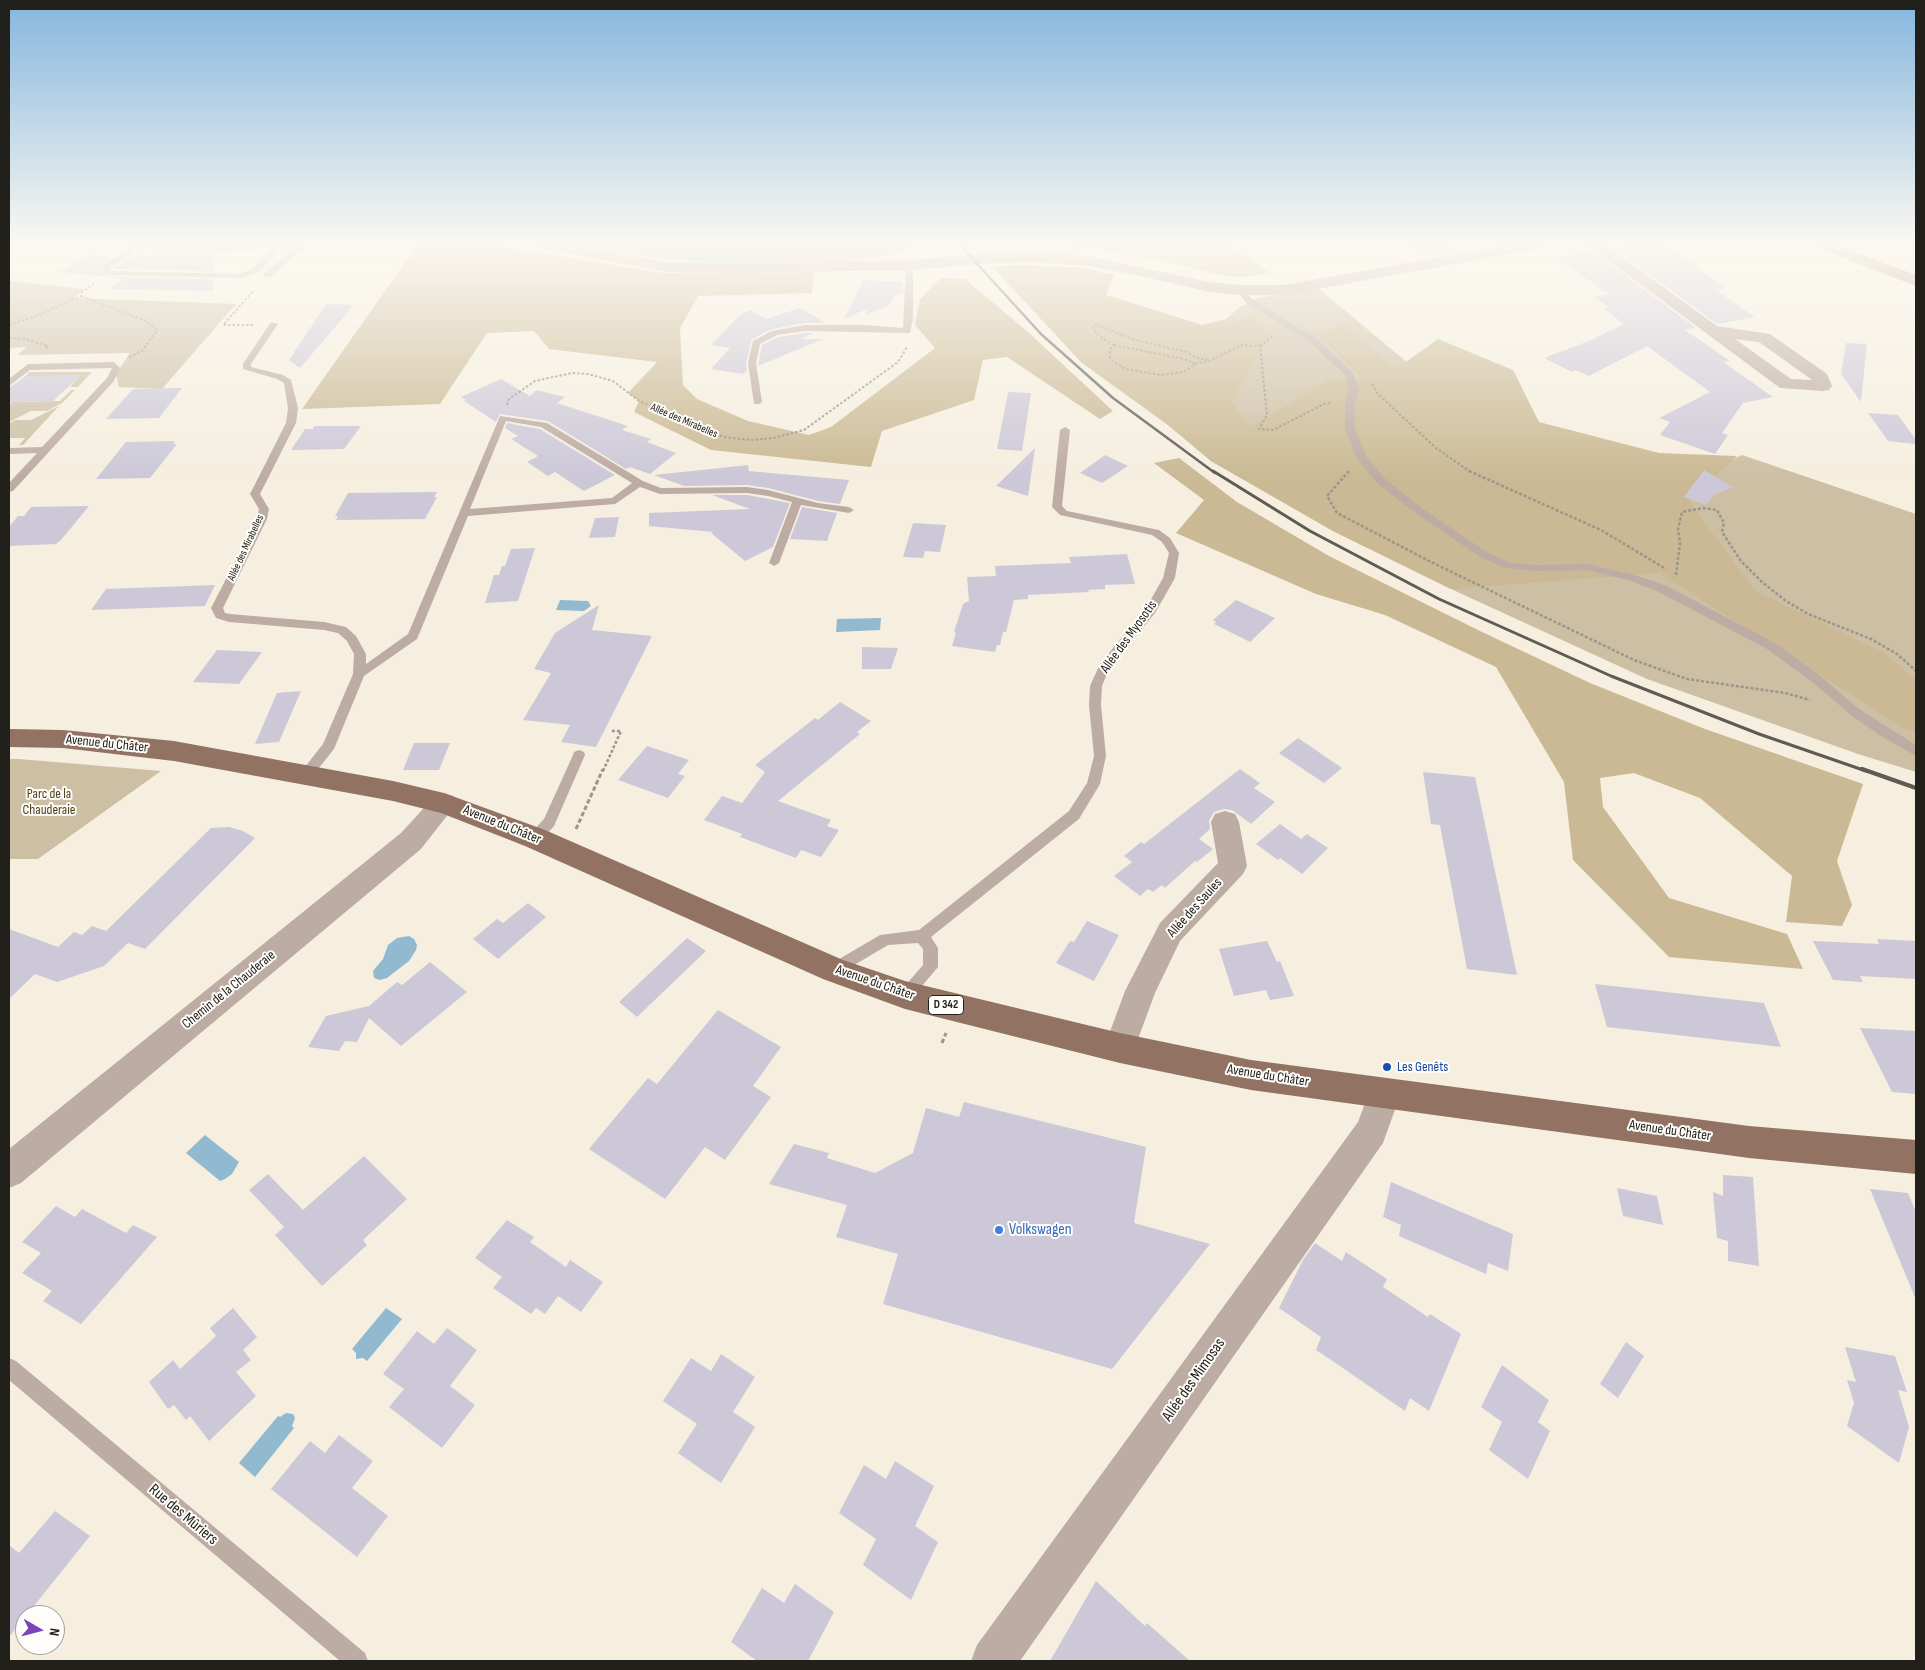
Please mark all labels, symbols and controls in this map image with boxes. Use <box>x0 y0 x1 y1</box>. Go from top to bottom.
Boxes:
street label: Allée des Mirabelles <box>649 401 719 441</box>
street label: Allée des Mirabelles <box>225 513 267 583</box>
street label: Allée des Myosotis <box>1097 597 1161 677</box>
street label: Avenue du Châter <box>65 731 149 757</box>
park label: Parc de la Chauderaie <box>23 786 75 819</box>
street label: Avenue du Châter <box>461 802 543 848</box>
street label: Allée des Saules <box>1164 875 1226 941</box>
street label: Chemin de la Chauderaie <box>179 947 279 1033</box>
street label: Avenue du Châter <box>833 962 917 1004</box>
road number: D 342 <box>928 996 964 1014</box>
place label: Les Genêts <box>1397 1059 1448 1075</box>
street label: Avenue du Châter <box>1226 1061 1310 1091</box>
marker: Les Genêts <box>1381 1061 1393 1073</box>
street label: Avenue du Châter <box>1628 1117 1712 1145</box>
place label: Volkswagen <box>1009 1220 1071 1240</box>
marker: Volkswagen <box>993 1224 1005 1236</box>
street label: Allée des Mimosas <box>1158 1335 1230 1425</box>
street label: Rue des Mûriers <box>144 1480 222 1550</box>
north arrow <box>15 1605 65 1655</box>
text: N <box>45 1627 63 1637</box>

